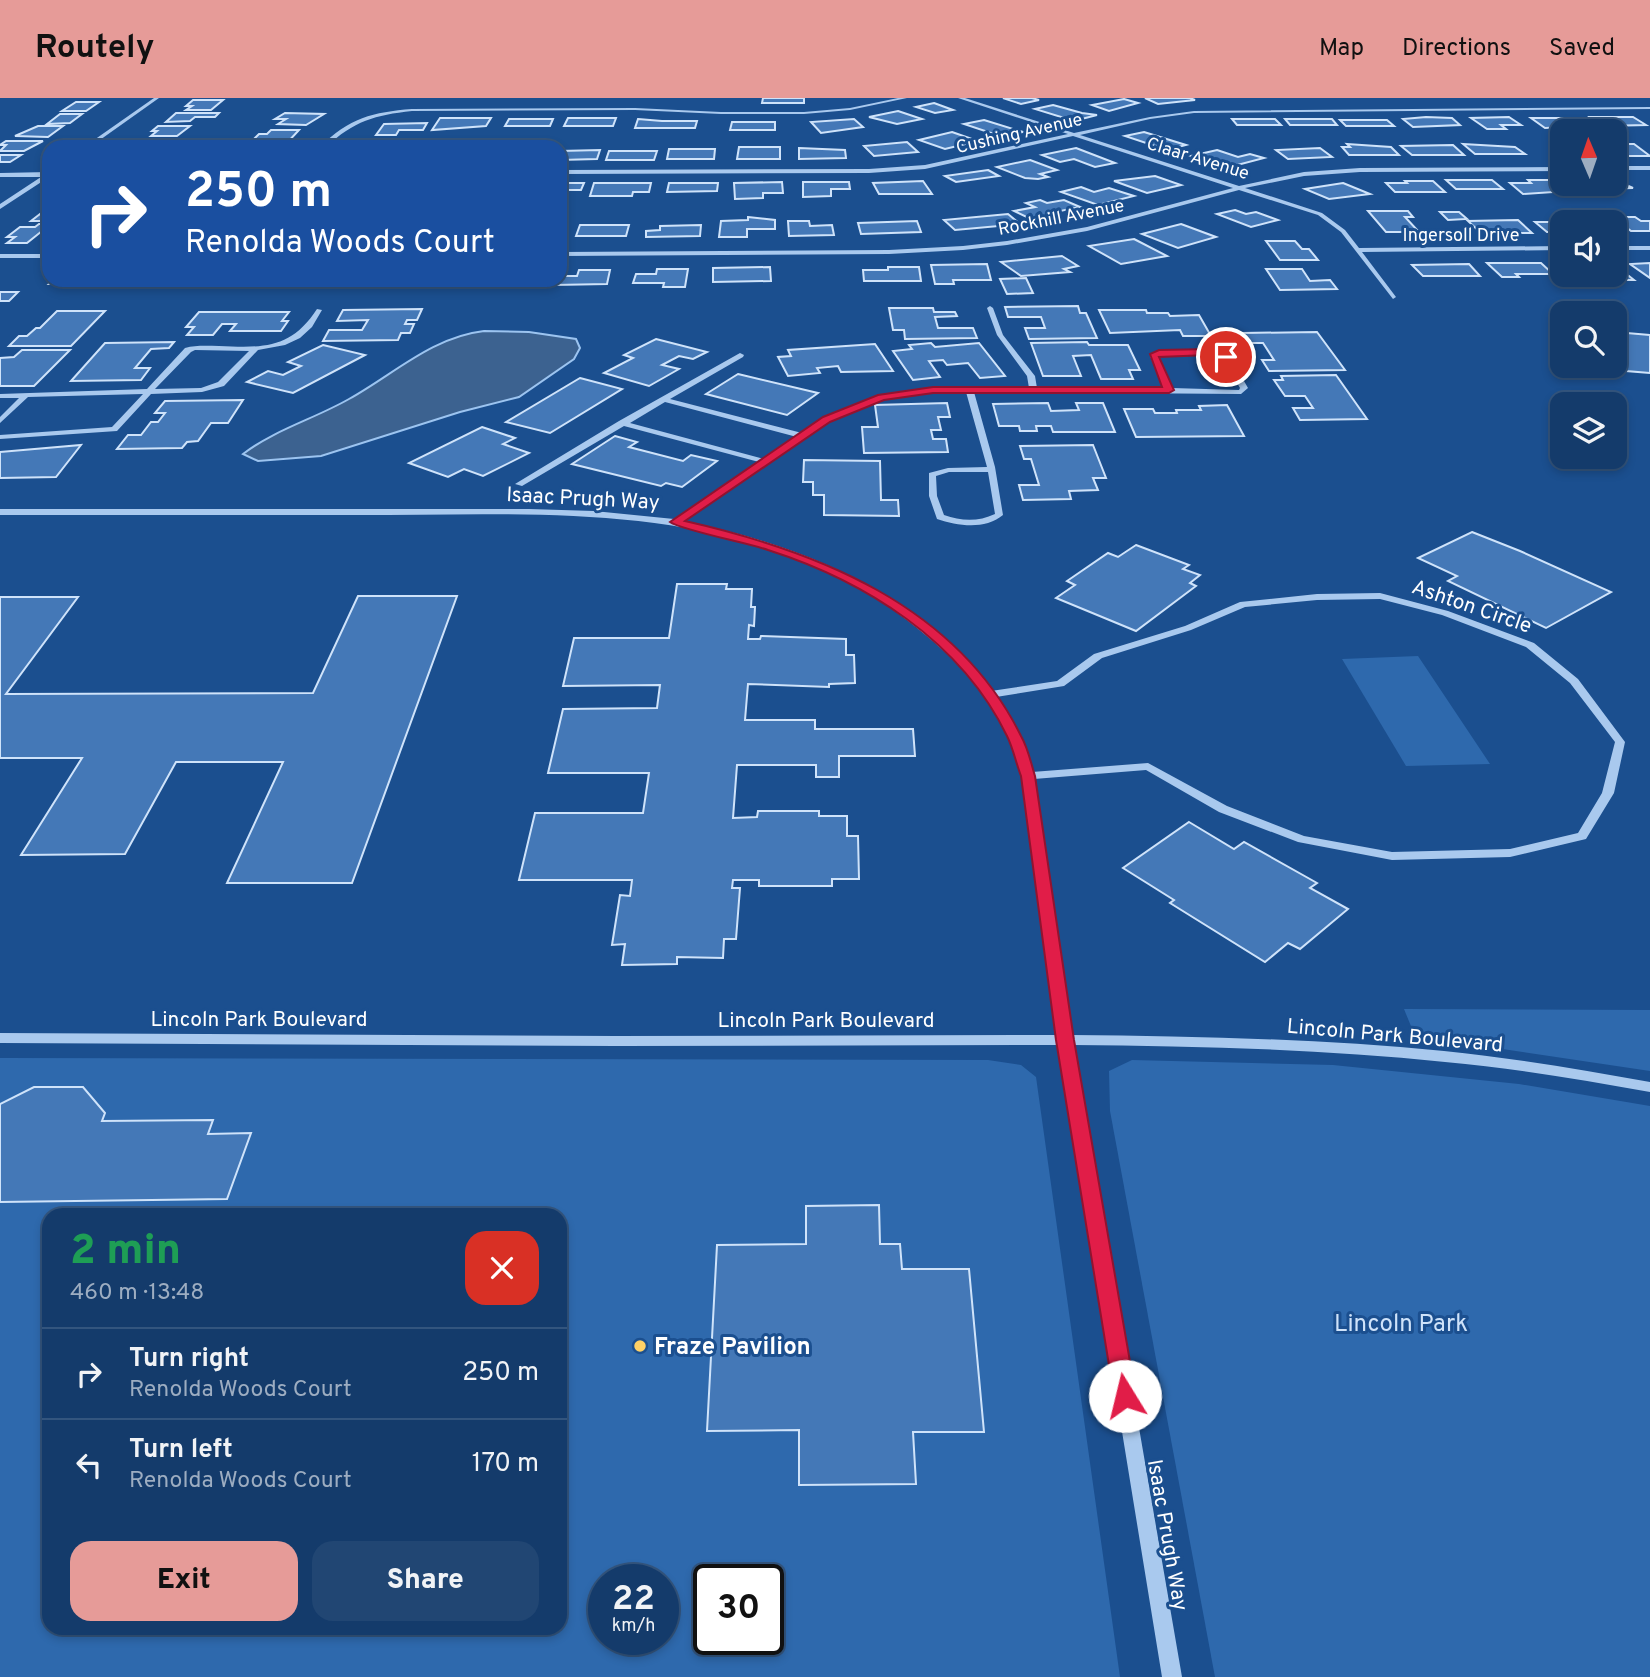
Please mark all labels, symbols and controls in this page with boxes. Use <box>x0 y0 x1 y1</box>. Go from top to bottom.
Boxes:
text: Routely <box>35 28 154 70</box>
text: Map <box>1319 34 1364 64</box>
text: Directions <box>1402 34 1511 64</box>
text: Saved <box>1549 34 1615 64</box>
street label: Cushing Avenue <box>954 109 1085 160</box>
north arrow <box>1550 119 1628 196</box>
map controls <box>1550 119 1627 469</box>
street label: Claar Avenue <box>1143 133 1252 186</box>
text: 250 m <box>185 163 332 225</box>
icon: right <box>70 168 161 259</box>
street label: Rockhill Avenue <box>996 195 1126 242</box>
button: sound <box>1550 210 1627 287</box>
text: Renolda Woods Court <box>185 224 495 264</box>
street label: Ingersoll Drive <box>1403 225 1519 248</box>
button: search <box>1550 301 1627 378</box>
pin <box>1196 327 1256 387</box>
icon: arrive <box>1207 338 1245 376</box>
button: layers <box>1550 392 1627 469</box>
street label: Isaac Prugh Way <box>506 482 660 517</box>
street label: Ashton Circle <box>1408 574 1535 641</box>
street label: Lincoln Park Boulevard <box>150 1007 368 1034</box>
street label: Lincoln Park Boulevard <box>717 1008 935 1035</box>
street label: Lincoln Park Boulevard <box>1286 1014 1504 1059</box>
text: 2 min <box>70 1226 181 1279</box>
button: close <box>465 1231 539 1305</box>
text: 460 m · 13:48 <box>70 1279 204 1308</box>
park label: Lincoln Park <box>1334 1310 1468 1340</box>
place label: Fraze Pavilion <box>654 1333 811 1363</box>
marker: Fraze Pavilion <box>632 1338 648 1354</box>
text: Turn right <box>129 1343 249 1376</box>
icon: right <box>70 1355 108 1393</box>
text: 250 m <box>462 1357 539 1390</box>
position arrow <box>1088 1359 1162 1433</box>
text: Renolda Woods Court <box>129 1376 352 1405</box>
text: Turn left <box>129 1434 233 1467</box>
icon: left <box>70 1446 108 1484</box>
text: 170 m <box>472 1448 539 1481</box>
street label: Isaac Prugh Way <box>1140 1457 1193 1613</box>
text: Renolda Woods Court <box>129 1467 352 1496</box>
button: Exit <box>70 1541 298 1621</box>
button: Share <box>312 1541 539 1621</box>
speed limit sign: 30 <box>693 1564 784 1655</box>
text: 22 <box>612 1578 655 1622</box>
text: km/h <box>612 1615 655 1638</box>

